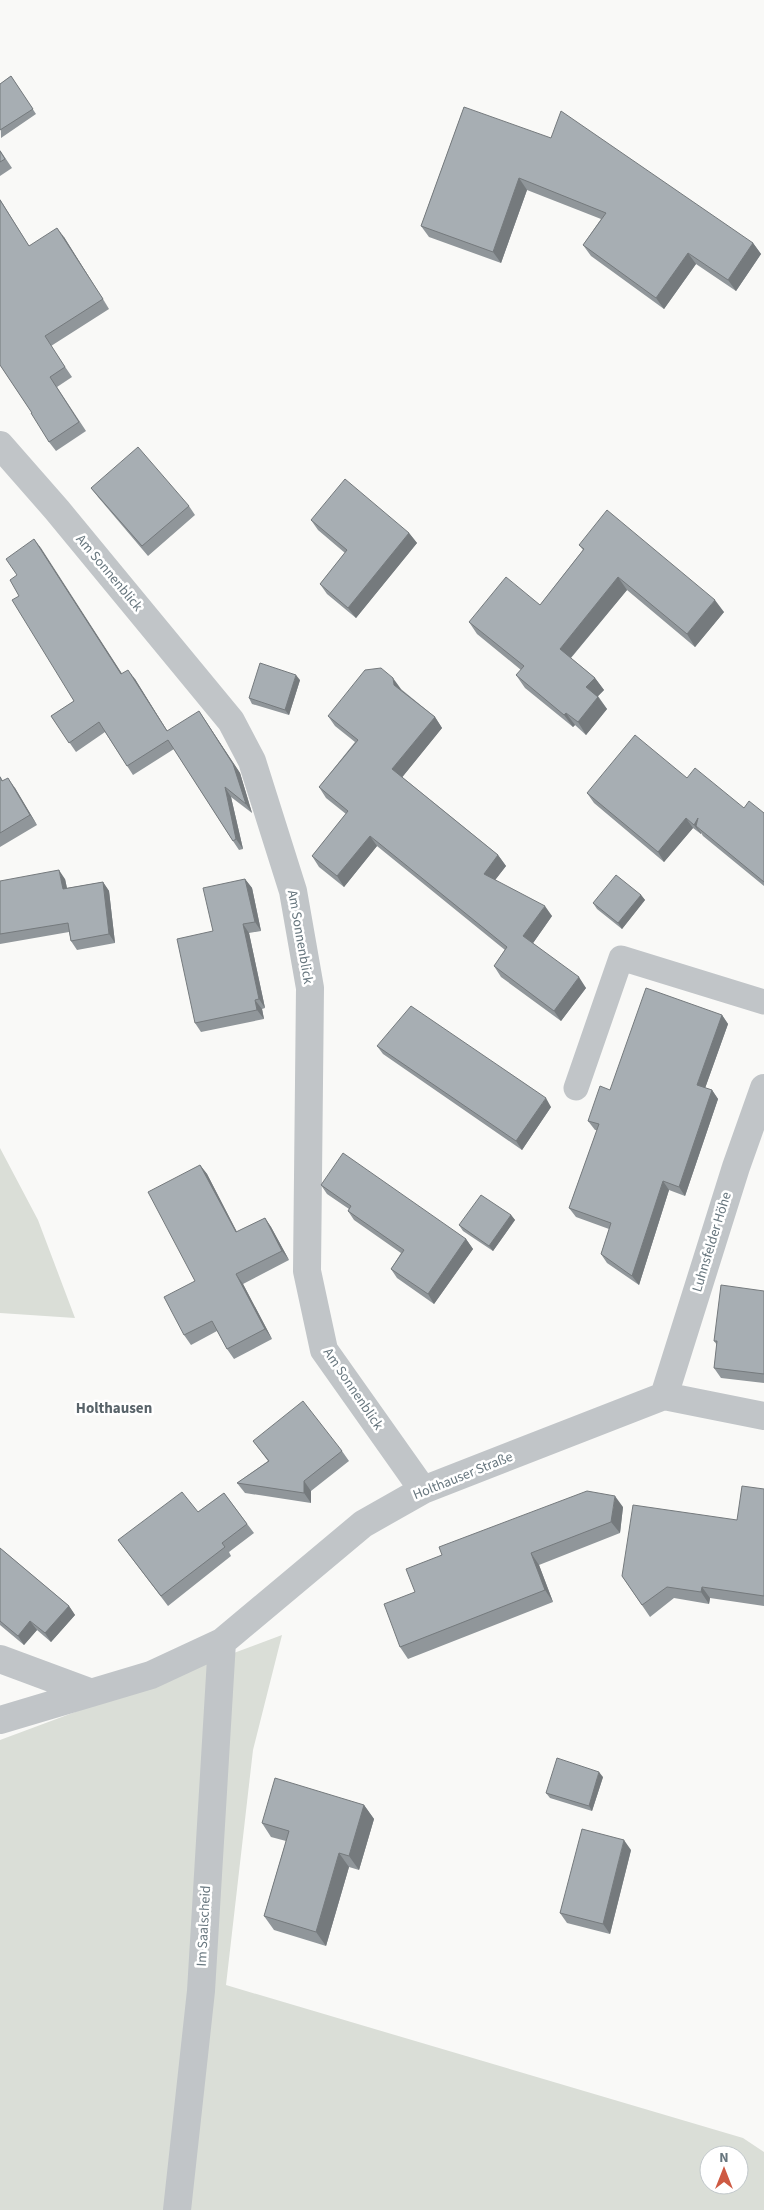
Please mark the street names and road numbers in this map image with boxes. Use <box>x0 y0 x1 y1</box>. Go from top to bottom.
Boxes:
street label: Am Sonnenblick <box>71 530 147 616</box>
street label: Am Sonnenblick <box>282 888 318 986</box>
street label: Luhnsfelder Höhe <box>687 1190 737 1294</box>
street label: Am Sonnenblick <box>318 1344 388 1434</box>
street label: Holthauser Straße <box>410 1447 516 1505</box>
street label: Im Saalscheid <box>192 1885 216 1967</box>

